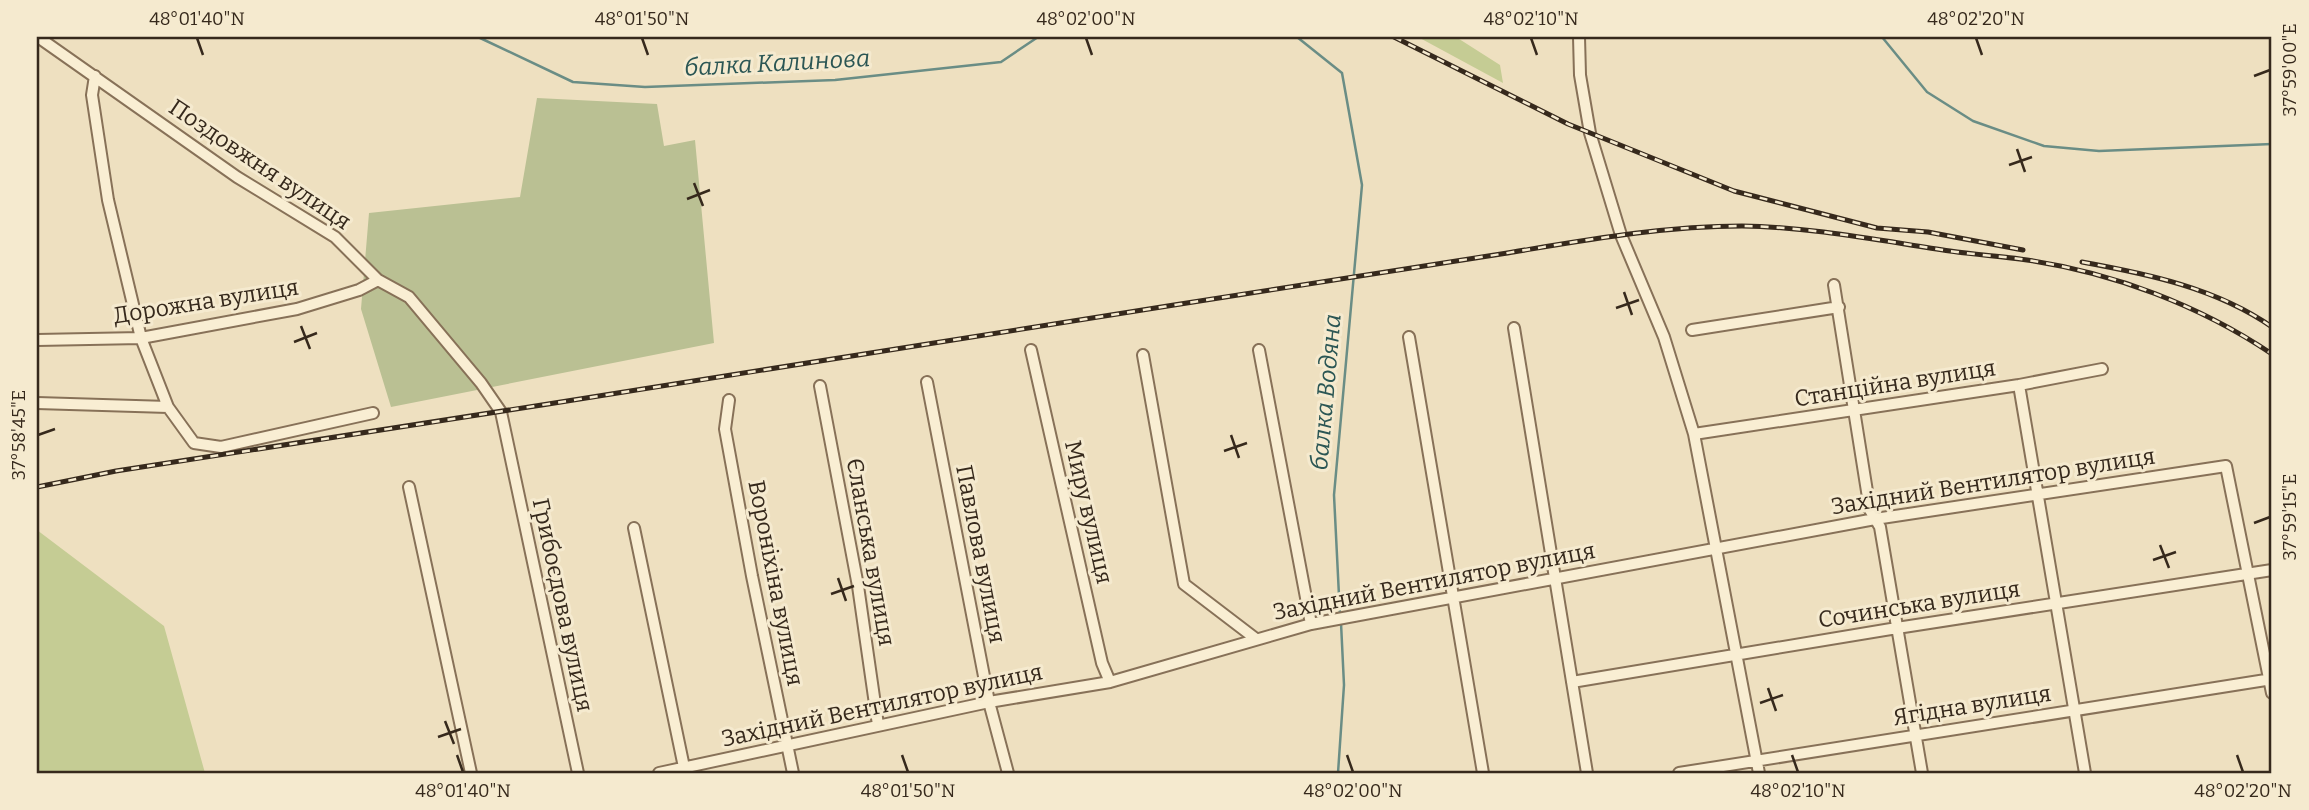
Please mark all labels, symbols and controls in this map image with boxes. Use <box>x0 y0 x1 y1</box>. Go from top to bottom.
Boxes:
text: 48°01'40"N <box>149 8 245 30</box>
text: 48°01'50"N <box>595 8 689 30</box>
text: 48°02'00"N <box>1036 8 1136 30</box>
text: 48°02'10"N <box>1484 8 1578 30</box>
text: 48°02'20"N <box>1927 8 2025 30</box>
text: 37°59'00"E <box>2279 23 2301 117</box>
water label: балка Калинова <box>683 44 871 82</box>
street label: Поздовжня вулиця <box>164 93 356 235</box>
street label: Дорожна вулиця <box>111 273 301 329</box>
water label: балка Водяна <box>1305 312 1347 472</box>
street label: Станційна вулиця <box>1792 353 1998 413</box>
text: 37°58'45"E <box>8 390 30 480</box>
street label: Миру вулиця <box>1059 438 1119 586</box>
street label: Західний Вентилятор вулиця <box>1829 442 2157 520</box>
street label: Єланська вулиця <box>841 456 901 648</box>
street label: Павлова вулиця <box>950 463 1012 645</box>
text: 37°59'15"E <box>2279 473 2301 561</box>
street label: Вороніхіна вулиця <box>742 478 810 688</box>
street label: Грибоєдова вулиця <box>527 496 599 714</box>
street label: Західний Вентилятор вулиця <box>1271 536 1597 626</box>
street label: Сочинська вулиця <box>1816 574 2022 634</box>
street label: Західний Вентилятор вулиця <box>719 657 1045 753</box>
street label: Ягідна вулиця <box>1891 679 2053 731</box>
text: 48°01'40"N <box>415 780 511 802</box>
text: 48°01'50"N <box>861 780 955 802</box>
text: 48°02'00"N <box>1303 780 1403 802</box>
text: 48°02'10"N <box>1751 780 1845 802</box>
text: 48°02'20"N <box>2194 780 2292 802</box>

